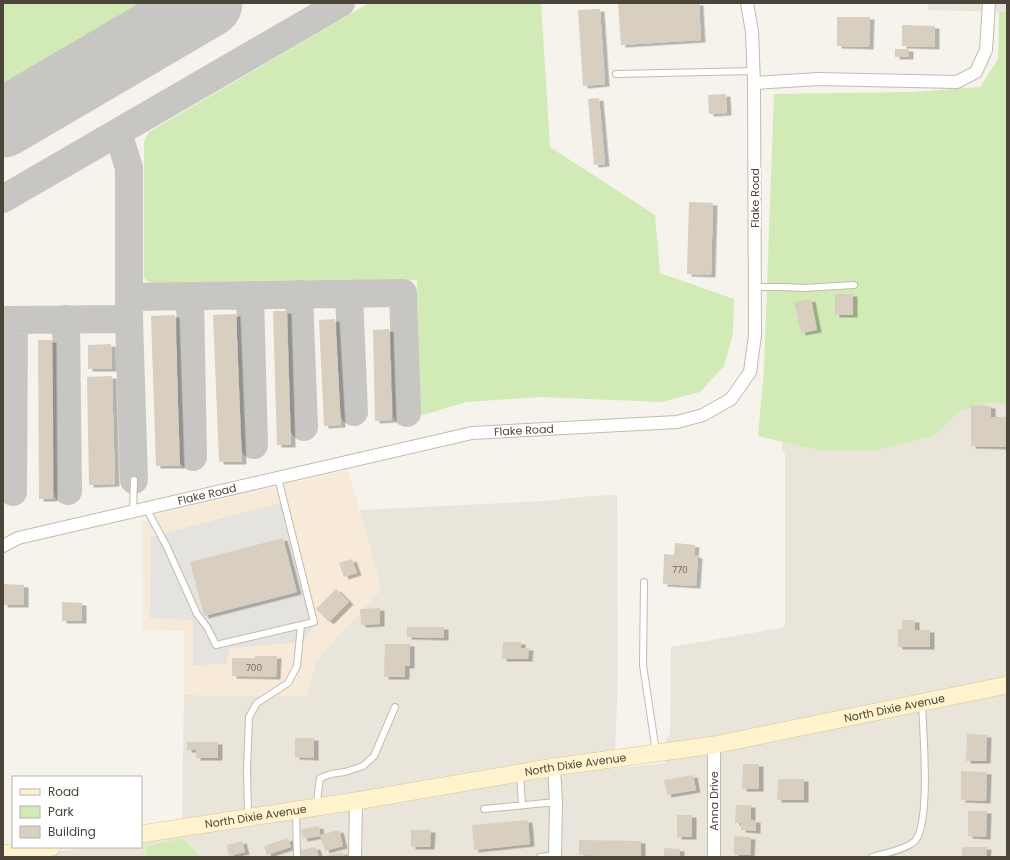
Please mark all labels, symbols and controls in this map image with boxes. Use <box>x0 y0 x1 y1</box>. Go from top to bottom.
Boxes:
street label: Flake Road <box>747 168 763 228</box>
street label: Flake Road <box>494 421 554 440</box>
street label: Flake Road <box>176 480 238 509</box>
house number: 770 <box>672 564 688 576</box>
house number: 700 <box>246 662 262 674</box>
street label: North Dixie Avenue <box>843 690 946 726</box>
street label: North Dixie Avenue <box>523 749 627 780</box>
street label: Anna Drive <box>706 771 722 831</box>
legend <box>12 776 142 848</box>
text: Road <box>48 783 79 800</box>
street label: North Dixie Avenue <box>204 801 308 832</box>
text: Park <box>48 803 75 820</box>
text: Building <box>48 823 96 840</box>

